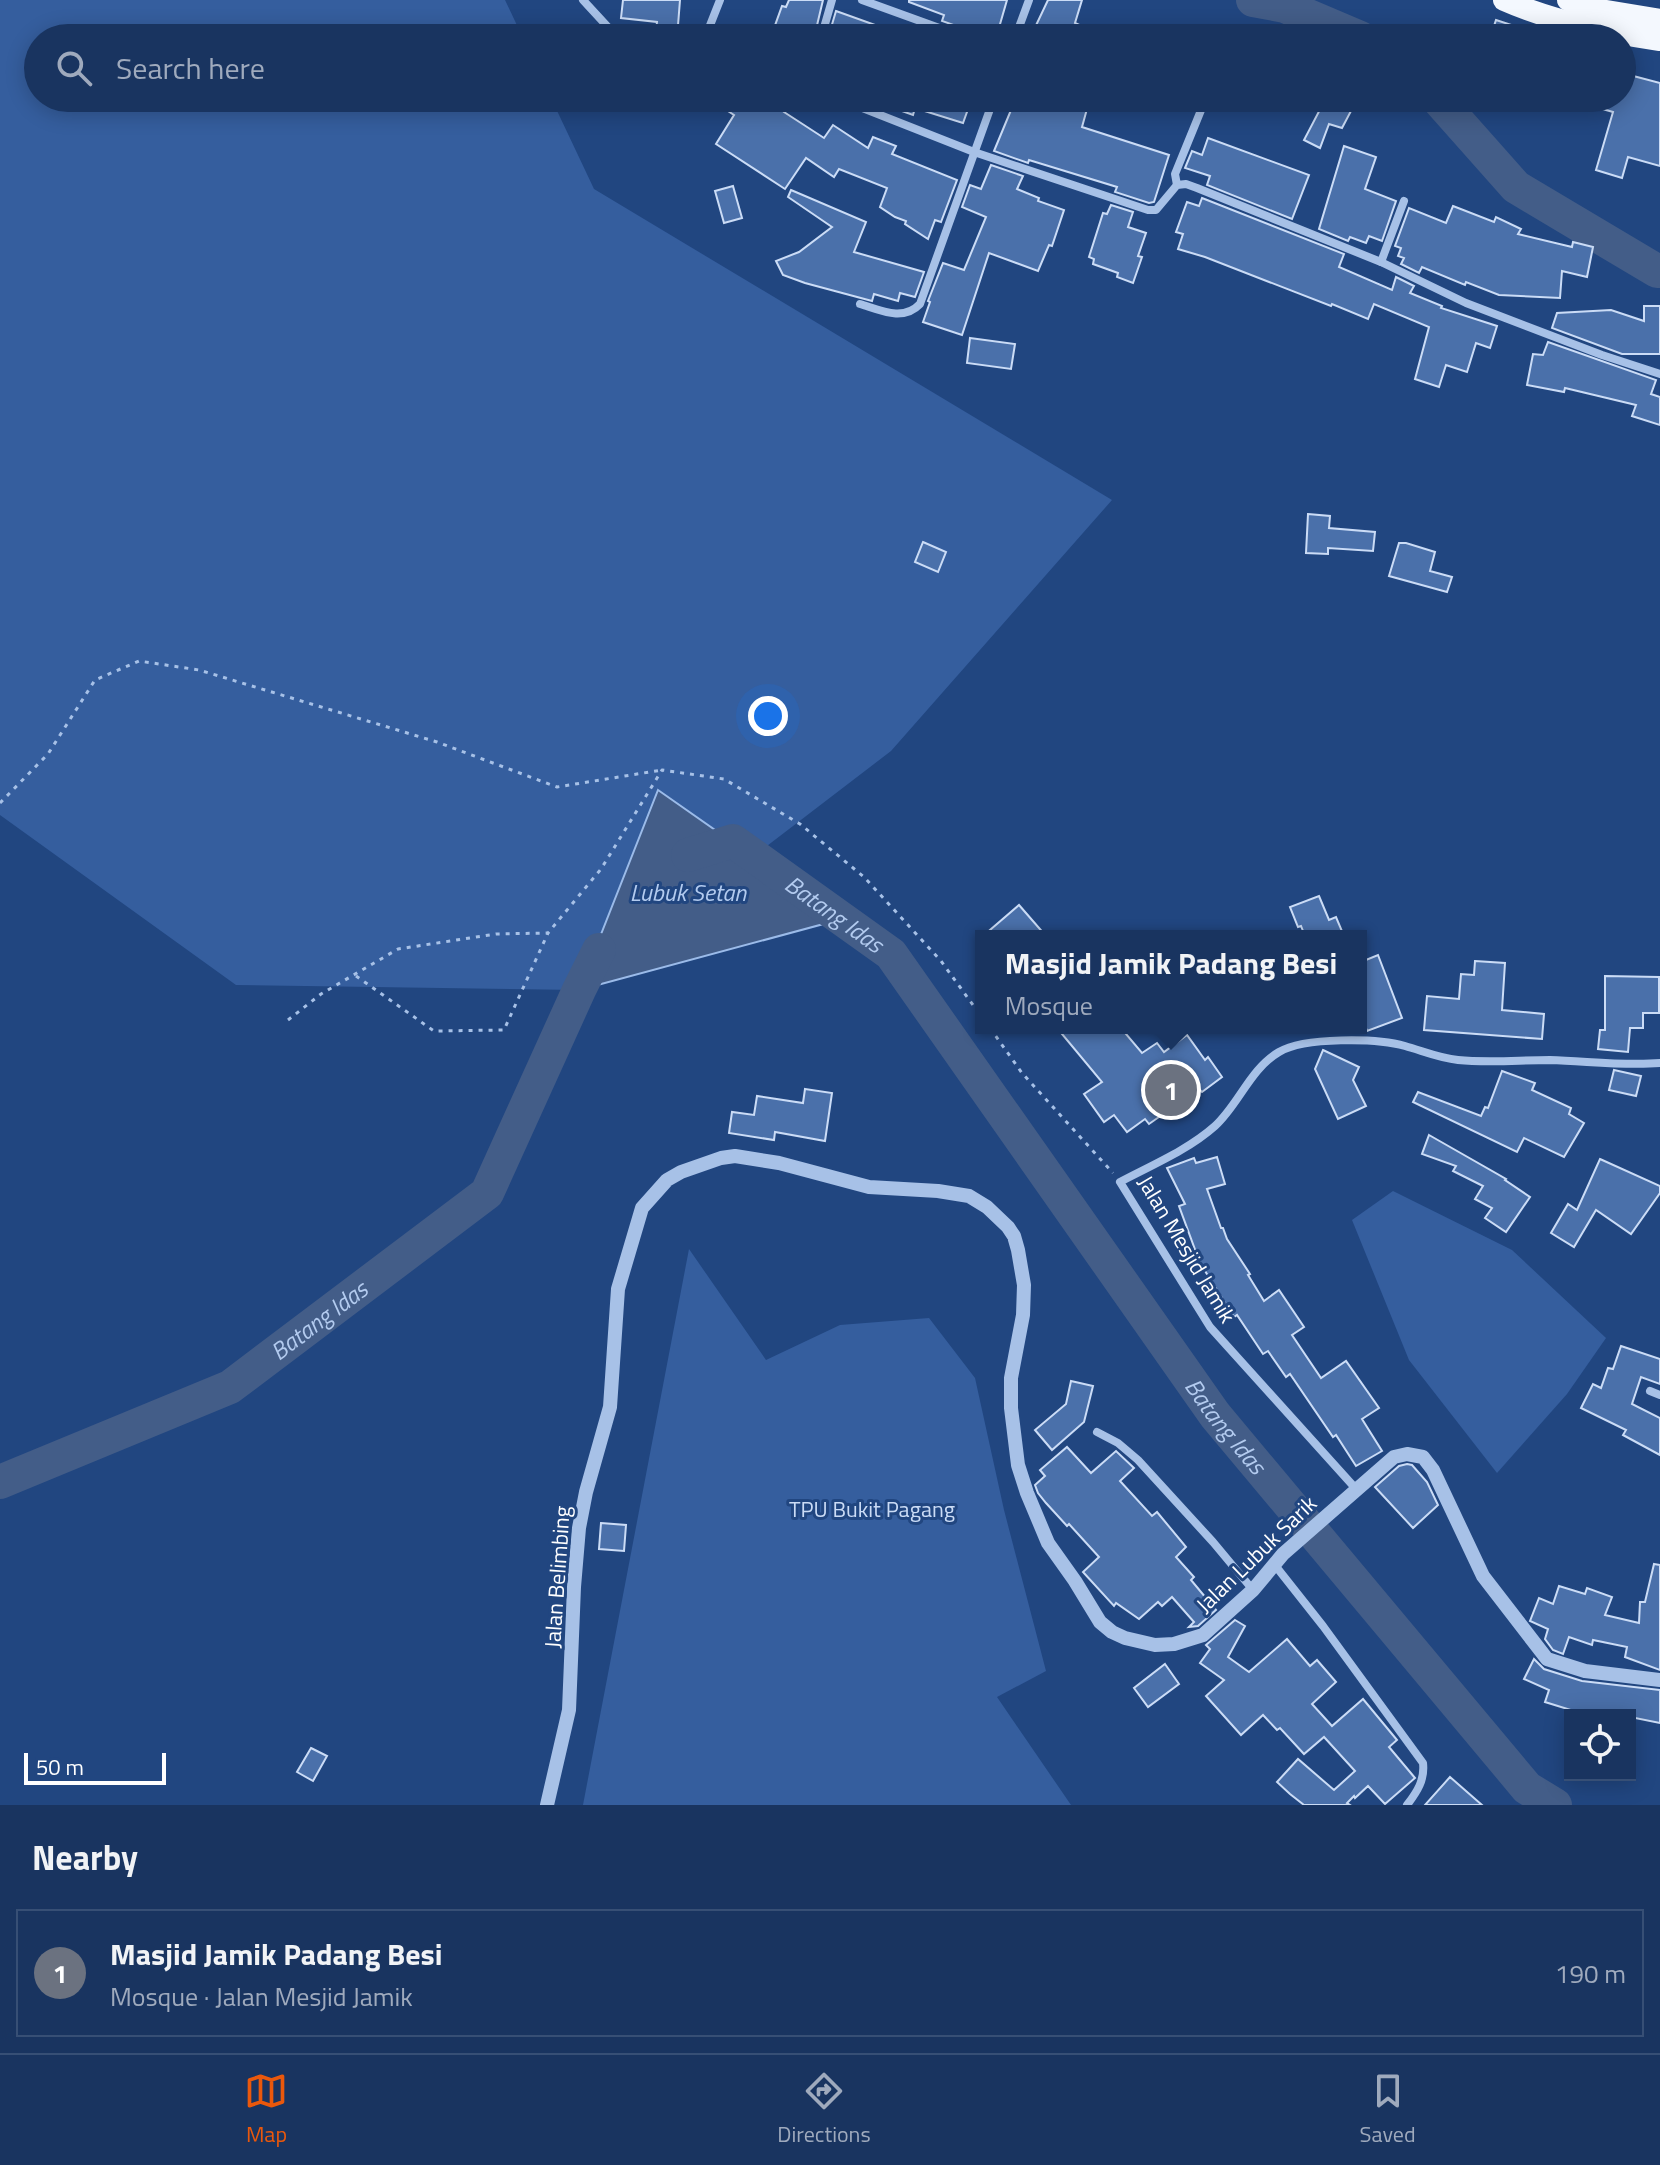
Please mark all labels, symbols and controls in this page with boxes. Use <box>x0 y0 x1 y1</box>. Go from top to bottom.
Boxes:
search box <box>24 24 1636 112</box>
text: Search here <box>116 45 265 91</box>
icon: search <box>52 46 96 90</box>
your location <box>748 696 788 736</box>
water label: Batang Idas <box>778 866 893 962</box>
water label: Lubuk Setan <box>630 874 747 910</box>
popup <box>975 930 1367 1034</box>
text: Masjid Jamik Padang Besi <box>1005 940 1337 986</box>
text: Mosque <box>1005 986 1093 1025</box>
pin: 1 <box>1145 1060 1197 1120</box>
street label: Jalan Mesjid Jamik <box>1129 1169 1245 1330</box>
water label: Batang Idas <box>262 1270 376 1369</box>
water label: Batang Idas <box>1176 1371 1276 1483</box>
street label: Jalan Lubuk Sarik <box>1188 1487 1325 1621</box>
park label: TPU Bukit Pagang <box>789 1492 955 1526</box>
street label: Jalan Belimbing <box>535 1505 579 1649</box>
map controls <box>1564 1709 1636 1781</box>
button: locate <box>1564 1709 1636 1781</box>
scale bar <box>24 1749 166 1785</box>
text: 50 m <box>36 1750 84 1784</box>
text: Nearby <box>32 1831 138 1883</box>
text: Masjid Jamik Padang Besi <box>110 1931 443 1977</box>
text: 1 <box>53 1954 67 1993</box>
text: 190 m <box>1555 1954 1626 1993</box>
text: Mosque · Jalan Mesjid Jamik <box>110 1977 413 2016</box>
tab: Map <box>244 2069 288 2151</box>
tab: Directions <box>777 2069 871 2151</box>
tab: Saved <box>1360 2069 1416 2151</box>

